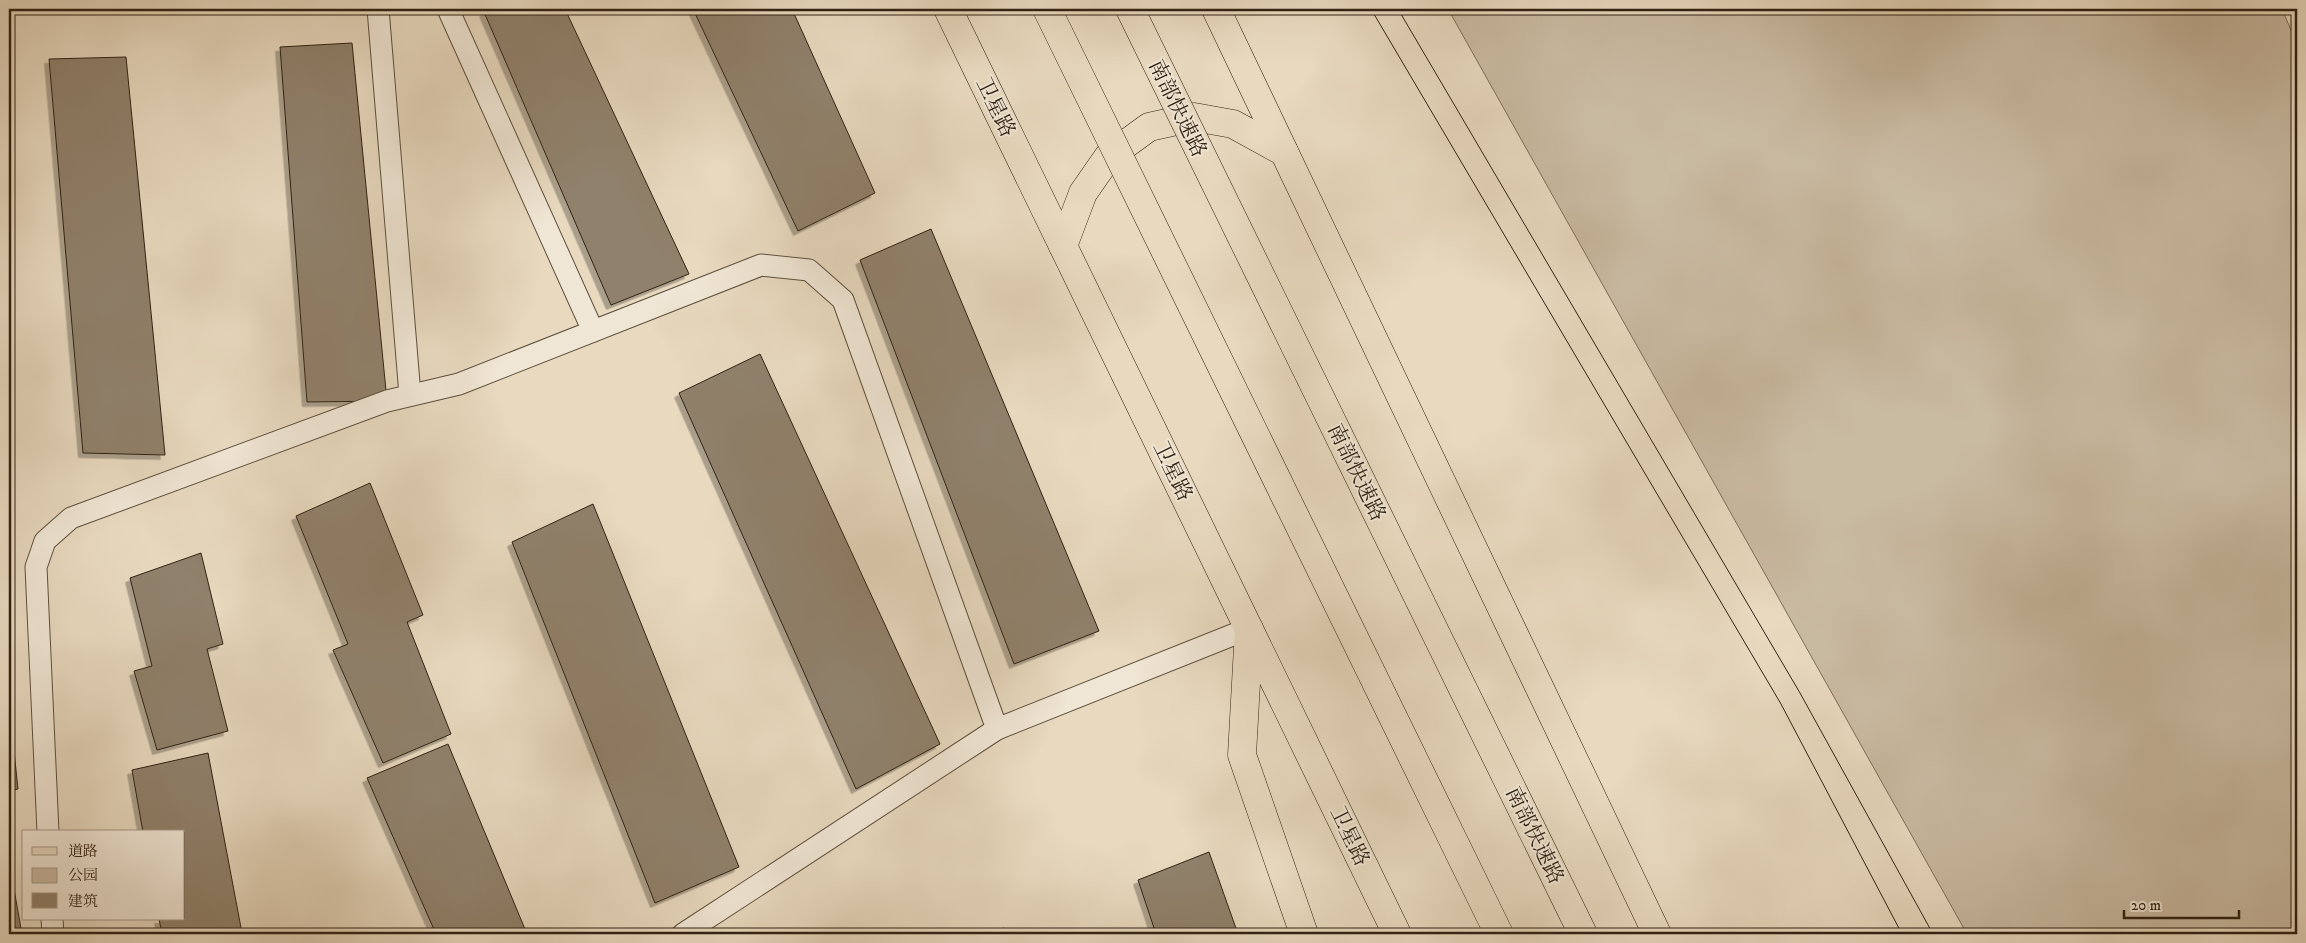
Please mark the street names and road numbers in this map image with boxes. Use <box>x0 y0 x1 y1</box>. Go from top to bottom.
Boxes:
street label: 南部快速路 <box>1142 56 1212 161</box>
street label: 卫星路 <box>970 73 1021 141</box>
street label: 南部快速路 <box>1321 420 1391 525</box>
street label: 卫星路 <box>1147 437 1198 505</box>
street label: 南部快速路 <box>1499 783 1569 888</box>
street label: 卫星路 <box>1324 802 1375 870</box>

